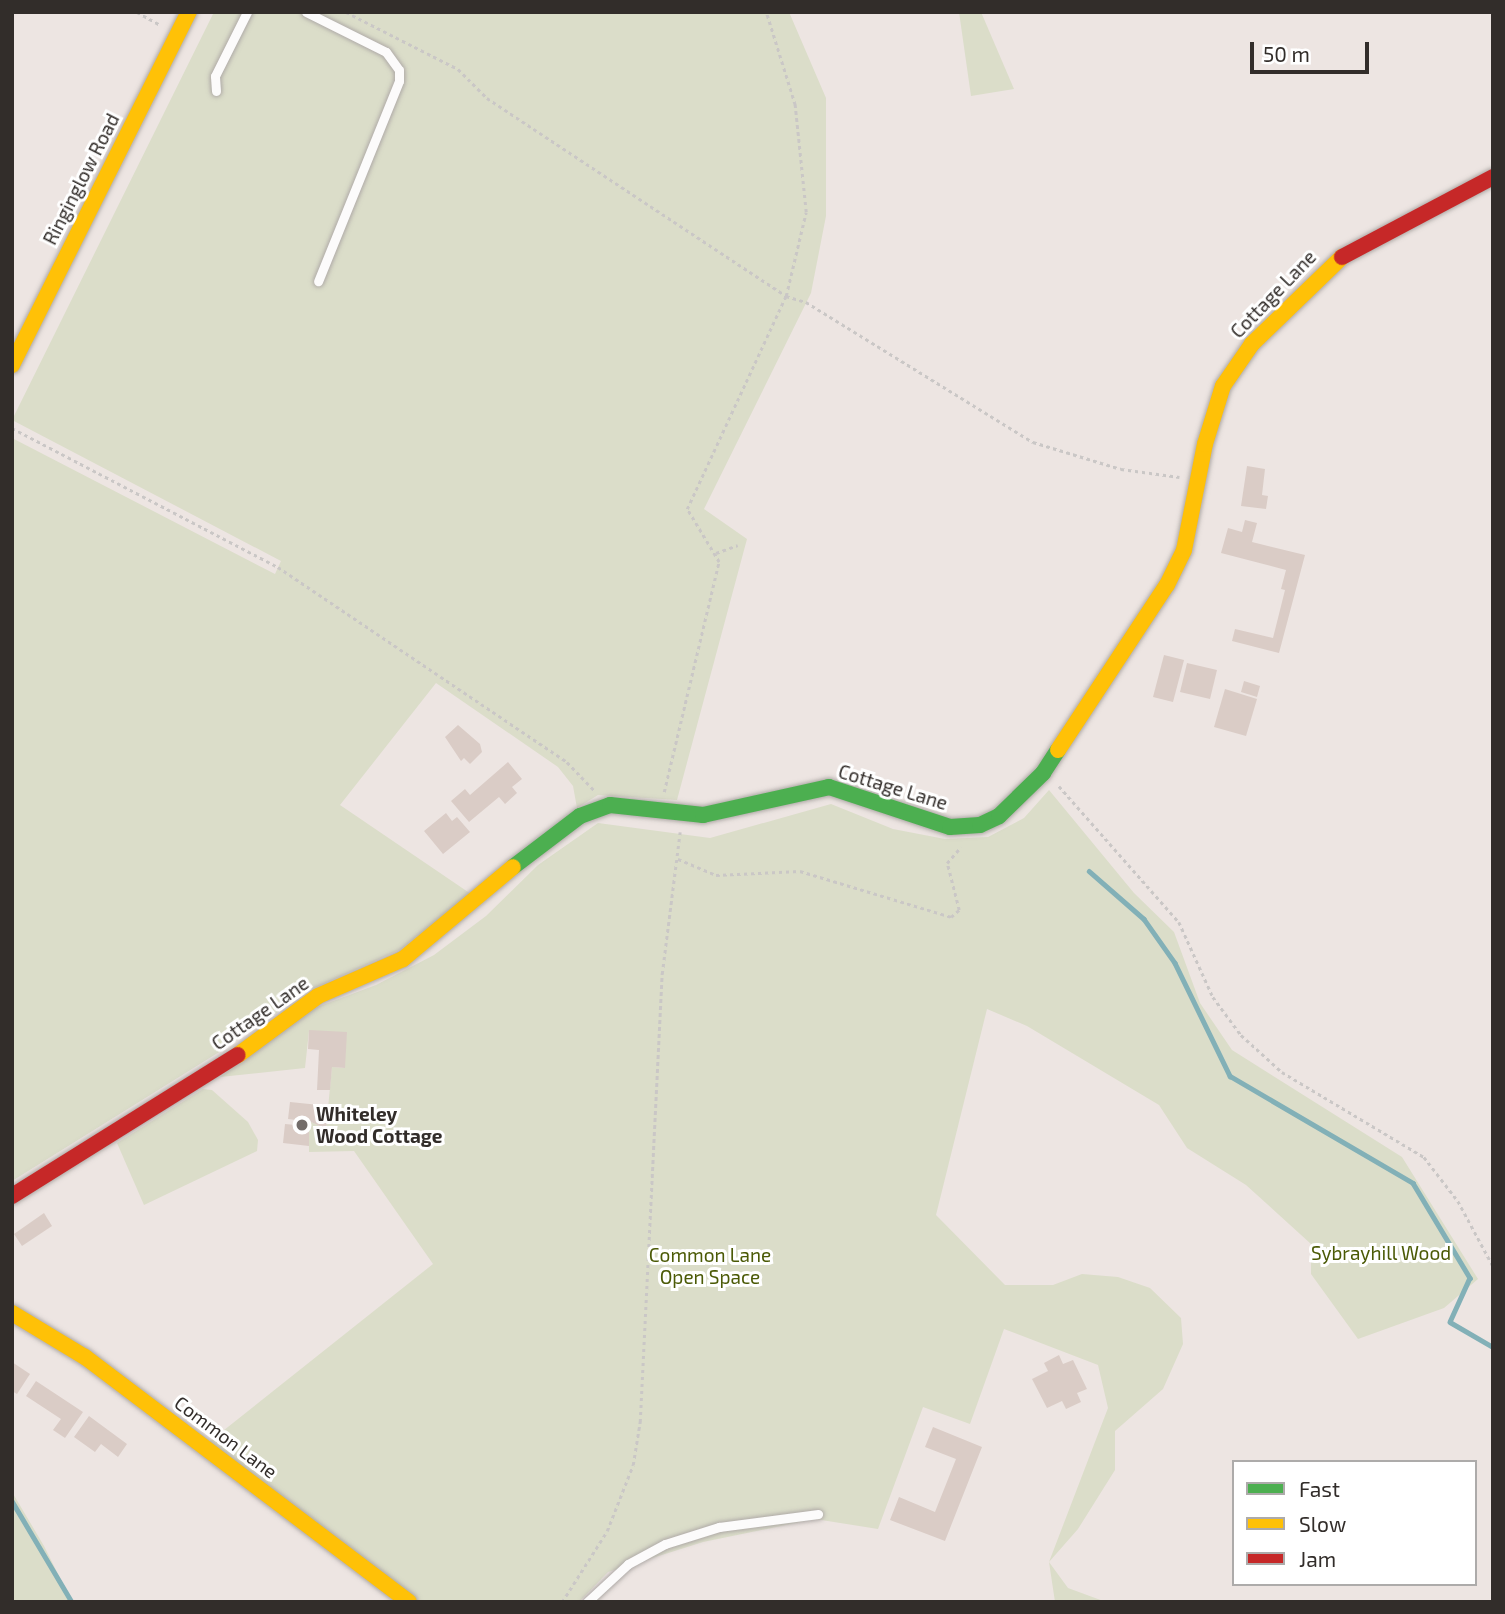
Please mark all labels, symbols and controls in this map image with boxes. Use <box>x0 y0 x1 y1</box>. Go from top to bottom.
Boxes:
scale bar <box>1253 28 1372 72</box>
text: 50 m <box>1263 41 1310 66</box>
street label: Ringinglow Road <box>38 109 124 249</box>
street label: Cottage Lane <box>1226 245 1320 343</box>
street label: Cottage Lane <box>836 760 950 814</box>
street label: Cottage Lane <box>207 971 313 1055</box>
place label: Whiteley Wood Cottage <box>316 1103 442 1147</box>
marker: Whiteley Wood Cottage <box>294 1117 310 1133</box>
park label: Sybrayhill Wood <box>1311 1242 1451 1264</box>
park label: Common Lane Open Space <box>649 1244 771 1288</box>
street label: Common Lane <box>170 1391 282 1483</box>
legend <box>1232 1460 1477 1586</box>
text: Fast <box>1299 1476 1340 1501</box>
text: Slow <box>1299 1511 1346 1536</box>
text: Jam <box>1299 1546 1336 1571</box>

